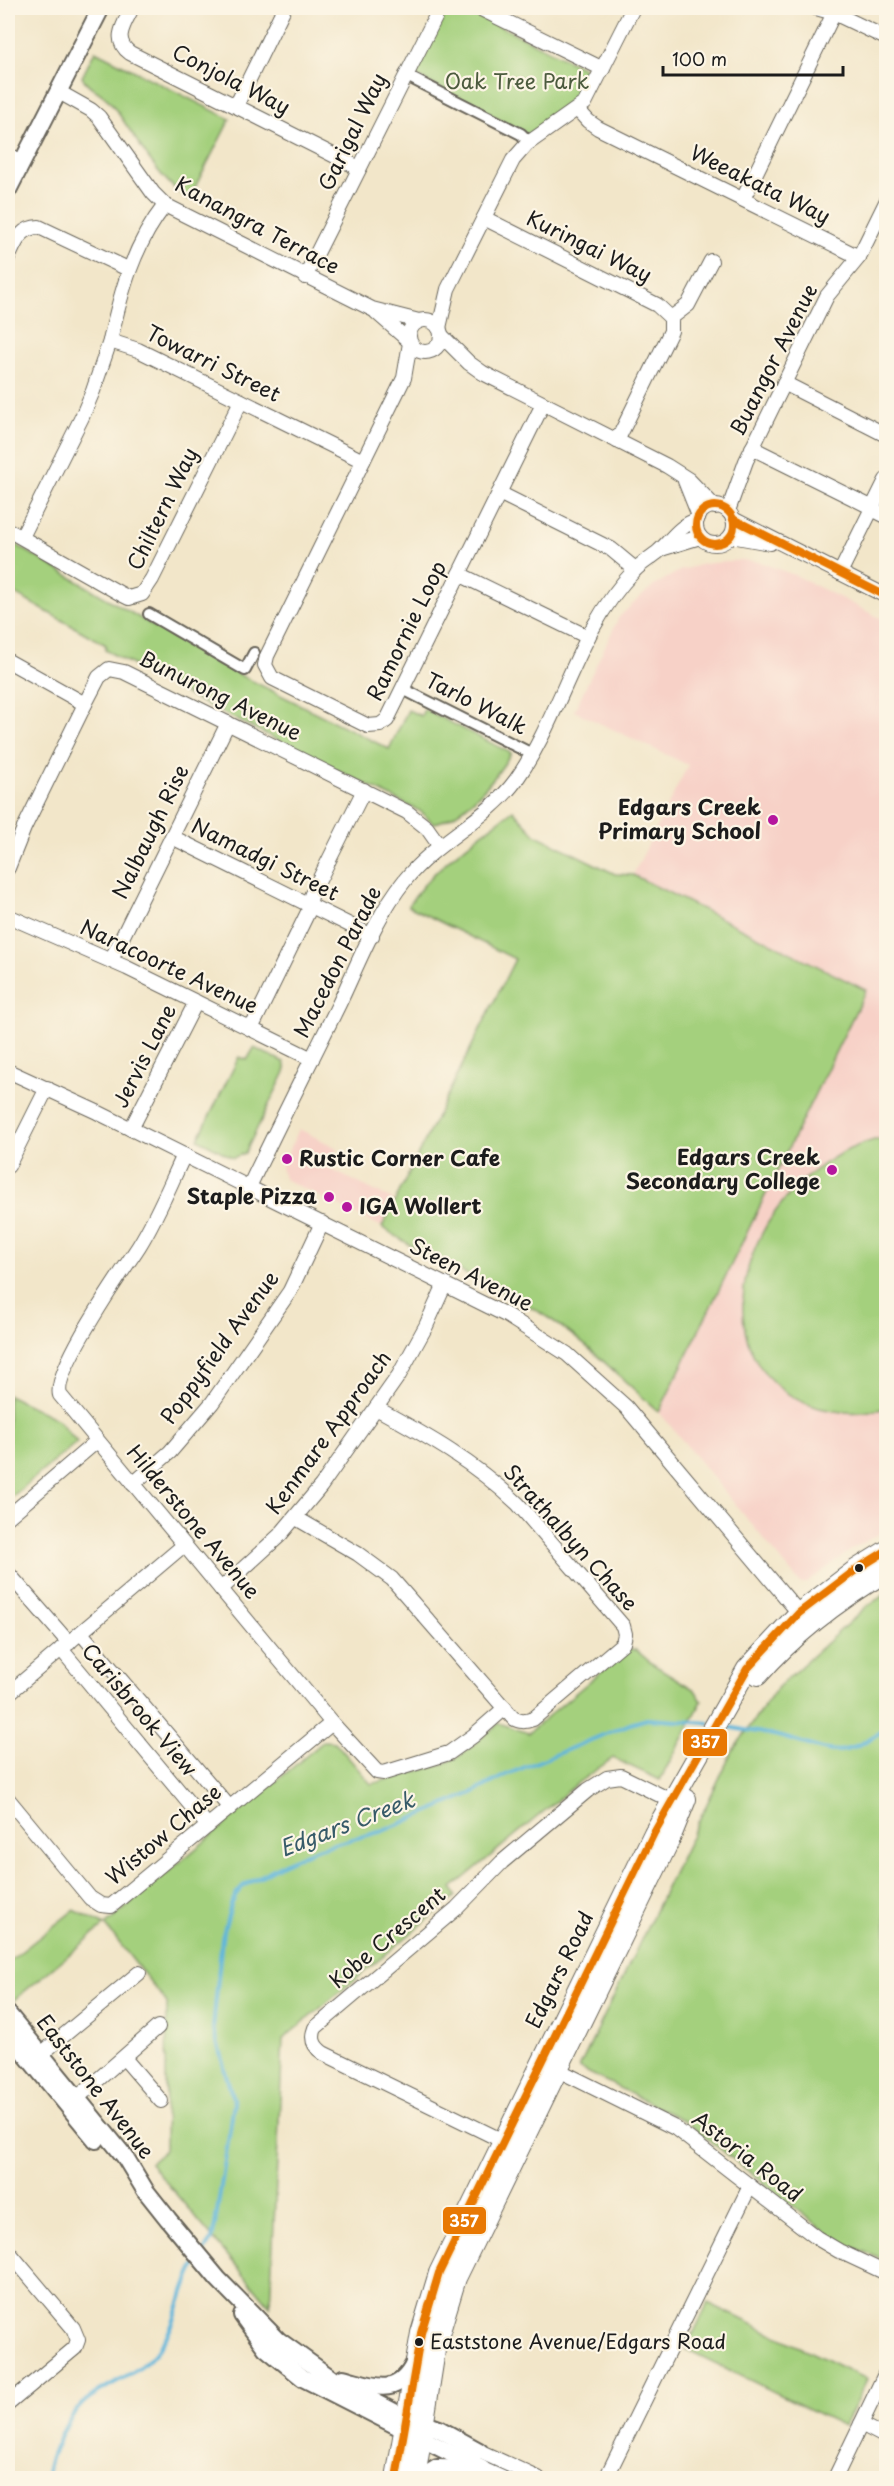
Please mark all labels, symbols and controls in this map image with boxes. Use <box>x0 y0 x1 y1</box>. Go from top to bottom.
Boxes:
street label: Conjola Way <box>167 35 297 122</box>
scale bar <box>663 39 843 77</box>
text: 100 m <box>672 45 727 72</box>
park label: Oak Tree Park <box>445 64 590 96</box>
street label: Garigal Way <box>309 67 394 195</box>
street label: Weeakata Way <box>685 135 837 231</box>
street label: Kanangra Terrace <box>170 167 346 281</box>
street label: Kuringai Way <box>522 201 658 289</box>
street label: Buangor Avenue <box>720 278 824 441</box>
street label: Towarri Street <box>141 316 287 409</box>
street label: Chiltern Way <box>118 441 205 575</box>
street label: Ramornie Loop <box>357 555 453 706</box>
street label: Bunurong Avenue <box>134 641 307 747</box>
street label: Tarlo Walk <box>420 663 534 742</box>
street label: Nalbaugh Rise <box>103 759 196 904</box>
place label: Edgars Creek Primary School <box>598 790 761 846</box>
street label: Namadgi Street <box>187 809 345 908</box>
marker: Edgars Creek Primary School <box>766 813 780 827</box>
street label: Macedon Parade <box>284 880 388 1043</box>
street label: Naracoorte Avenue <box>76 910 264 1021</box>
street label: Jervis Lane <box>103 998 183 1113</box>
place label: Edgars Creek Secondary College <box>626 1140 820 1196</box>
place label: Rustic Corner Cafe <box>299 1141 500 1173</box>
marker: Rustic Corner Cafe <box>280 1152 294 1166</box>
marker: Edgars Creek Secondary College <box>825 1163 839 1177</box>
place label: Staple Pizza <box>187 1179 317 1211</box>
place label: IGA Wollert <box>359 1189 482 1221</box>
marker: Staple Pizza <box>322 1190 336 1204</box>
marker: IGA Wollert <box>340 1200 354 1214</box>
street label: Steen Avenue <box>405 1228 539 1318</box>
street label: Poppyfield Avenue <box>151 1263 285 1430</box>
street label: Kenmare Approach <box>257 1343 398 1520</box>
street label: Hilderstone Avenue <box>120 1437 269 1605</box>
street label: Strathalbyn Chase <box>497 1456 646 1617</box>
unlabelled marker <box>853 1562 865 1574</box>
street label: Carisbrook View <box>75 1635 206 1782</box>
line badge: 357 <box>682 1728 728 1757</box>
text: 357 <box>690 1729 720 1753</box>
street label: Wistow Chase <box>98 1775 228 1892</box>
water label: Edgars Creek <box>274 1781 420 1864</box>
street label: Kobe Crescent <box>322 1878 452 1995</box>
street label: Edgars Road <box>516 1905 600 2033</box>
street label: Eaststone Avenue <box>30 2007 163 2165</box>
street label: Astoria Road <box>686 2102 810 2209</box>
line badge: 357 <box>442 2206 487 2235</box>
text: 357 <box>449 2208 479 2232</box>
place label: Eaststone Avenue/Edgars Road <box>430 2326 726 2356</box>
marker: Eaststone Avenue/Edgars Road <box>413 2336 425 2348</box>

